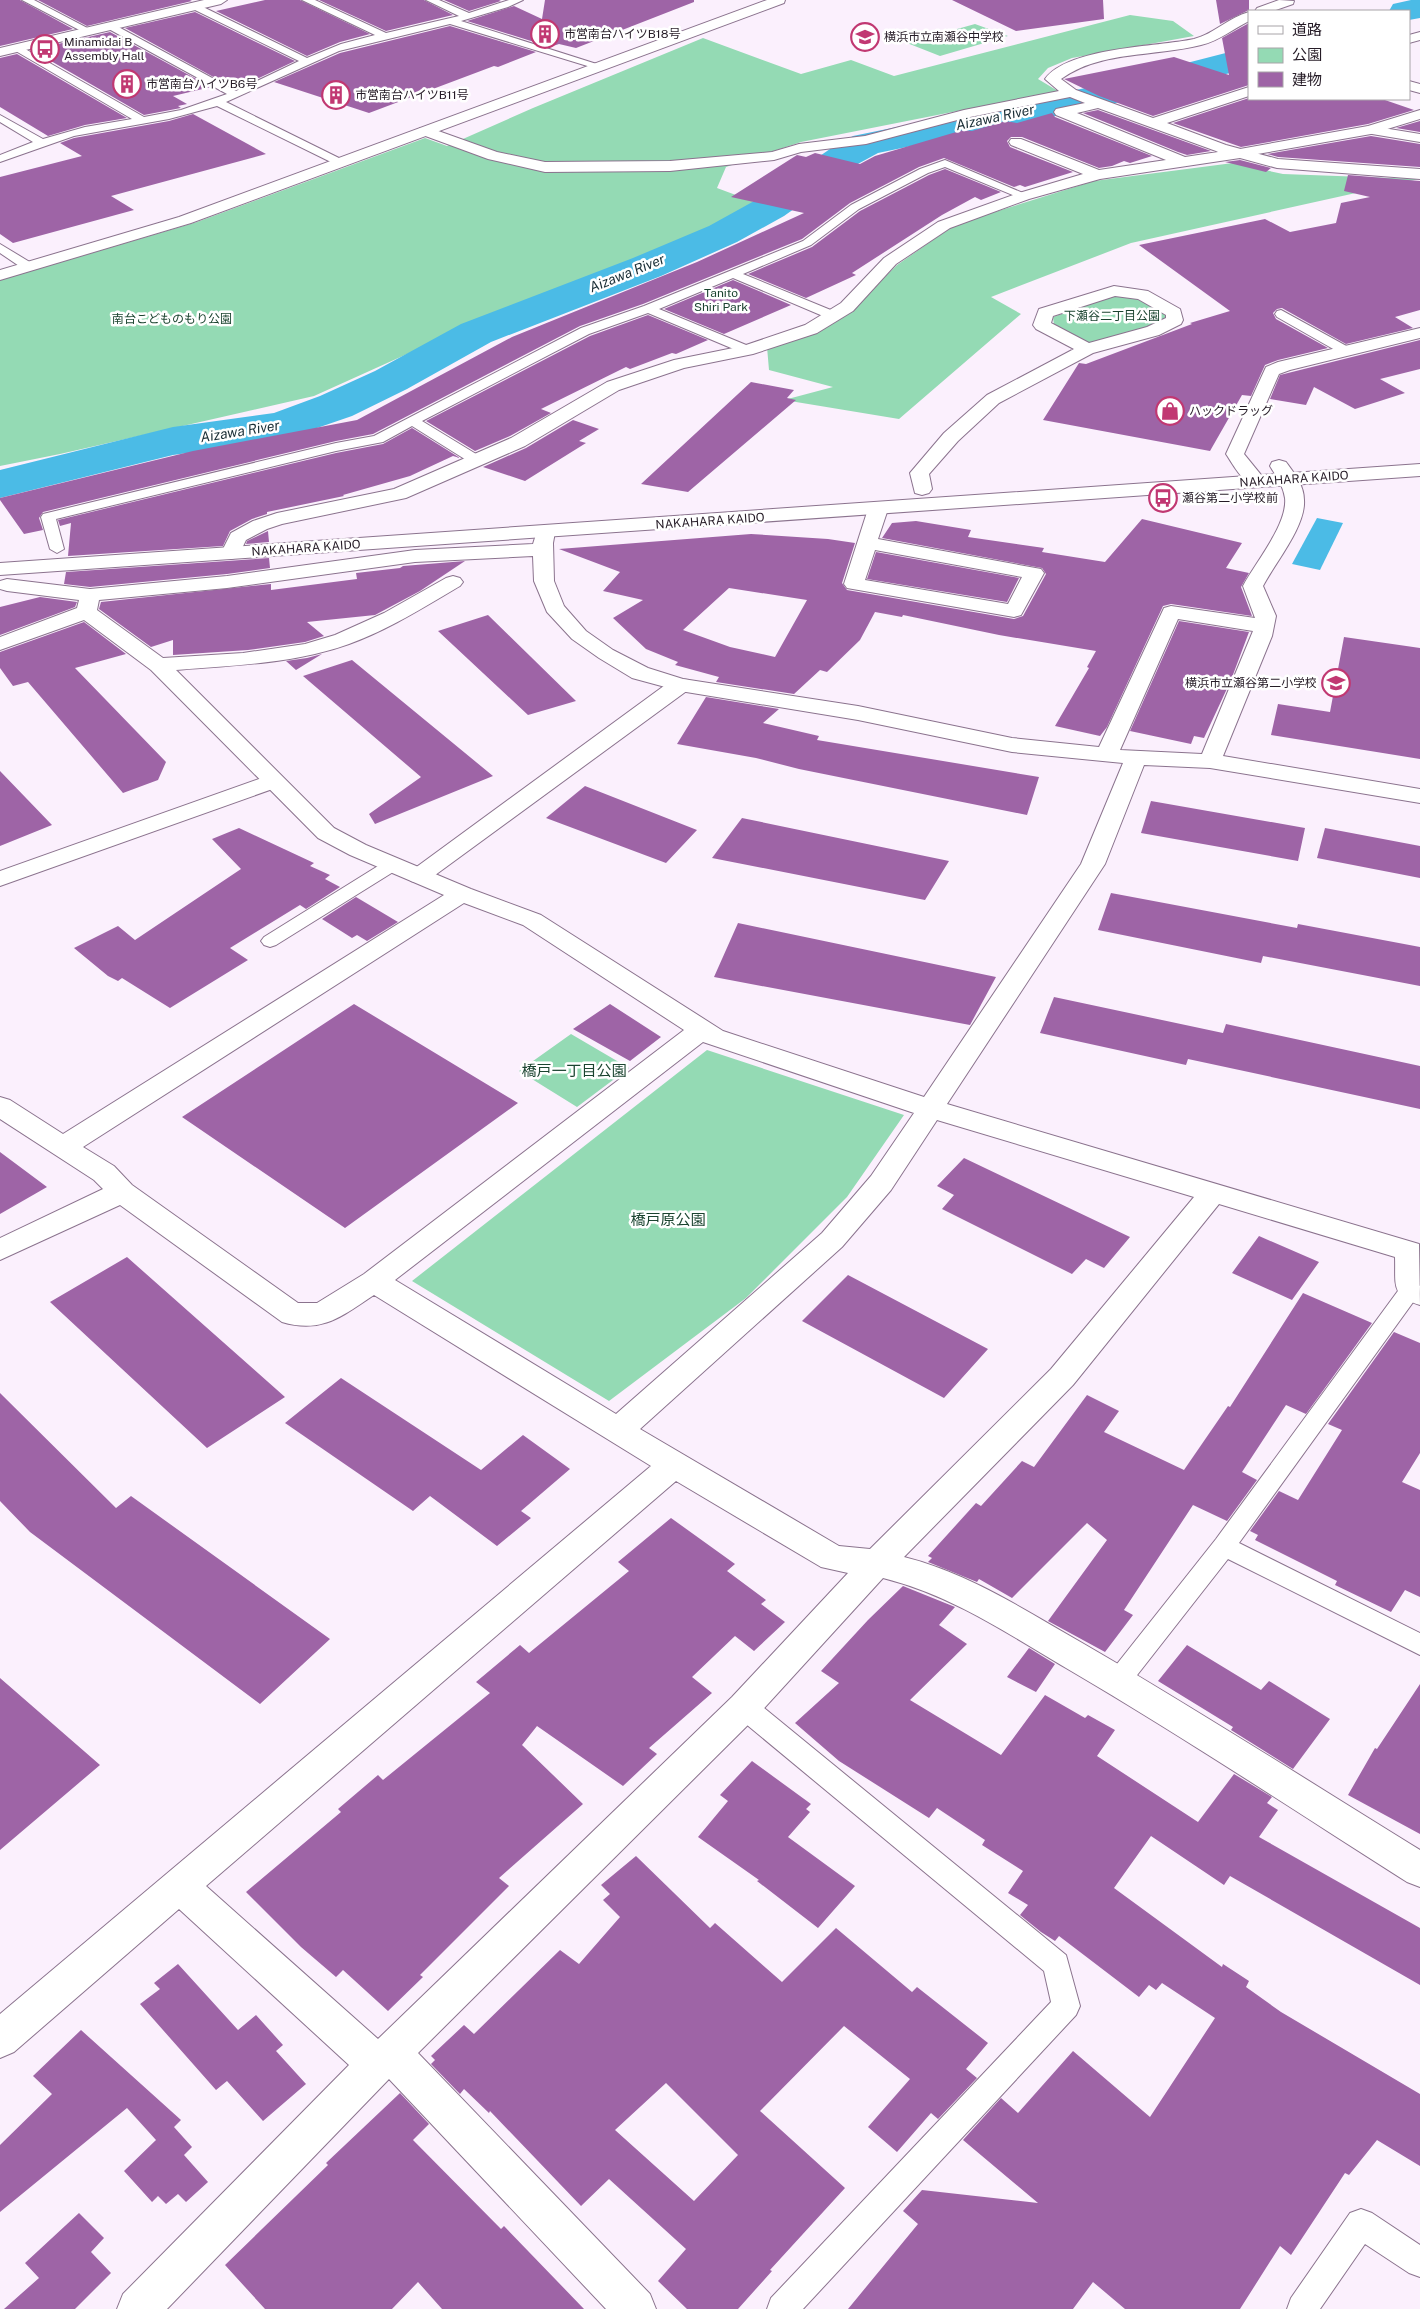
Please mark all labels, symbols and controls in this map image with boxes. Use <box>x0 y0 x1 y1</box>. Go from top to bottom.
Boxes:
legend <box>1248 10 1410 100</box>
building icon: 市営南台ハイツB18号 <box>530 19 560 49</box>
text: 道路 <box>1292 21 1322 38</box>
school or university icon: 横浜市立南瀬谷中学校 <box>850 22 880 52</box>
place label: 市営南台ハイツB18号 <box>564 27 680 41</box>
place label: 横浜市立南瀬谷中学校 <box>884 30 1004 44</box>
bus stop icon: Minamidai B Assembly Hall <box>30 34 60 64</box>
place label: Minamidai B Assembly Hall <box>64 35 145 63</box>
text: 公園 <box>1292 46 1322 63</box>
building icon: 市営南台ハイツB6号 <box>112 69 142 99</box>
text: 建物 <box>1292 71 1322 88</box>
place label: 市営南台ハイツB6号 <box>146 77 257 91</box>
building icon: 市営南台ハイツB11号 <box>321 80 351 110</box>
place label: 市営南台ハイツB11号 <box>355 88 469 102</box>
water label: Aizawa River <box>954 101 1036 133</box>
water label: Aizawa River <box>587 250 668 295</box>
park label: Tanito Shiri Park <box>694 286 748 314</box>
park label: 下瀬谷二丁目公園 <box>1064 309 1160 323</box>
park label: 南台こどものもり公園 <box>112 312 232 326</box>
shop icon: ハックドラッグ <box>1155 396 1185 426</box>
place label: ハックドラッグ <box>1189 404 1273 418</box>
water label: Aizawa River <box>199 417 281 445</box>
street label: NAKAHARA KAIDO <box>1239 468 1349 490</box>
bus stop icon: 瀬谷第二小学校前 <box>1148 483 1178 513</box>
place label: 瀬谷第二小学校前 <box>1182 491 1278 505</box>
street label: NAKAHARA KAIDO <box>655 510 765 532</box>
street label: NAKAHARA KAIDO <box>251 537 361 559</box>
school or university icon: 横浜市立瀬谷第二小学校 <box>1321 668 1351 698</box>
place label: 横浜市立瀬谷第二小学校 <box>1185 676 1317 690</box>
park label: 橋戸一丁目公園 <box>521 1062 627 1079</box>
park label: 橋戸原公園 <box>630 1211 706 1228</box>

